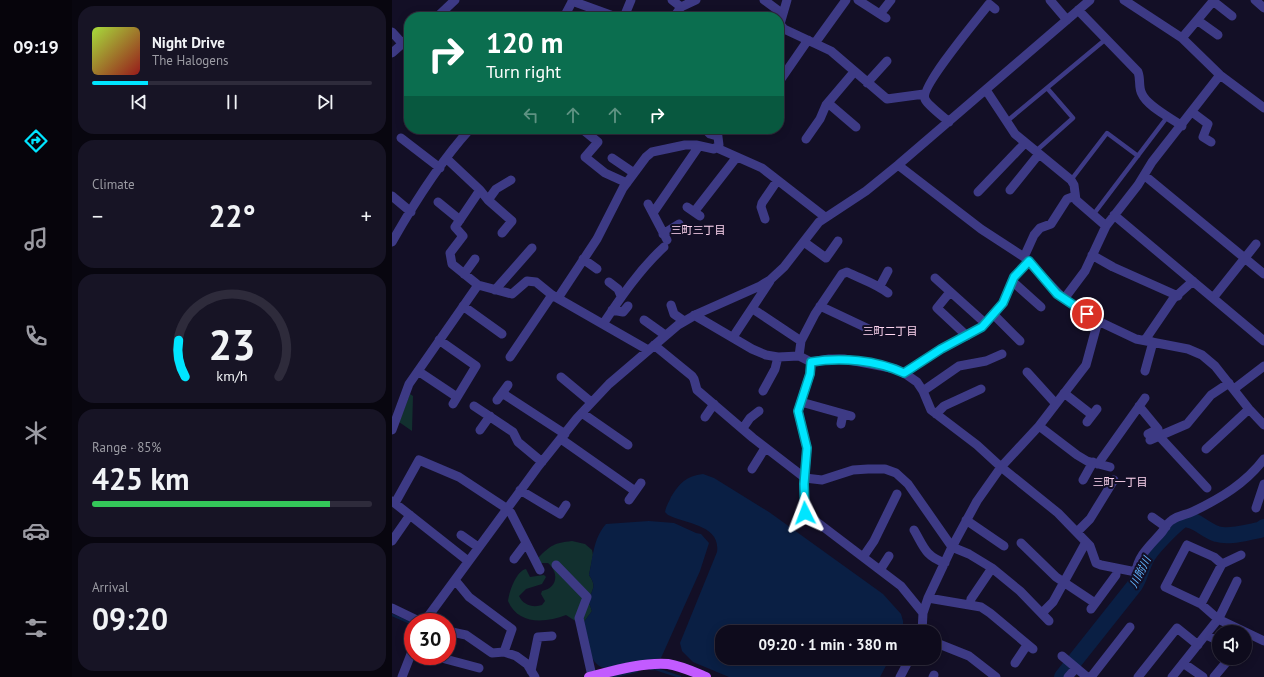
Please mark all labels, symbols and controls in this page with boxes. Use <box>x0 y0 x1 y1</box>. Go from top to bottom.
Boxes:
text: 120 m <box>486 24 563 61</box>
icon: right <box>420 28 472 80</box>
text: Night Drive <box>152 33 225 52</box>
text: 09:19 <box>13 35 59 58</box>
text: The Halogens <box>152 52 229 69</box>
text: Turn right <box>486 60 561 83</box>
icon: previous <box>128 91 150 113</box>
icon: pause <box>221 91 243 113</box>
icon: next <box>314 91 336 113</box>
icon: left <box>520 104 542 126</box>
icon: ahead <box>562 104 584 126</box>
icon: ahead <box>604 104 626 126</box>
icon: right <box>646 104 668 126</box>
icon: directions <box>22 127 50 155</box>
text: Climate <box>92 176 135 193</box>
text: 22° <box>208 196 256 235</box>
text: − <box>92 202 103 230</box>
text: + <box>361 202 372 230</box>
district label: 三町三丁目 <box>671 223 726 237</box>
icon: music <box>22 225 50 253</box>
pin <box>1070 297 1104 331</box>
icon: arrive <box>1076 303 1098 325</box>
text: 23 <box>208 317 256 370</box>
icon: phone <box>22 322 50 350</box>
district label: 三町二丁目 <box>863 324 918 338</box>
text: km/h <box>216 365 248 384</box>
icon: climate <box>22 419 50 447</box>
text: Range · 85% <box>92 439 161 456</box>
text: 425 km <box>92 459 190 498</box>
district label: 三町一丁目 <box>1093 475 1148 489</box>
position arrow <box>784 492 826 534</box>
icon: car <box>22 517 50 545</box>
water label: 川附川 <box>1126 553 1154 590</box>
text: Arrival <box>92 579 128 596</box>
text: 09:20 <box>92 599 168 638</box>
speed limit sign: 30 <box>404 613 456 665</box>
icon: filters <box>22 614 50 642</box>
map controls <box>1212 625 1252 665</box>
button: sound <box>1212 625 1252 665</box>
text: 09:20 · 1 min · 380 m <box>759 635 897 654</box>

